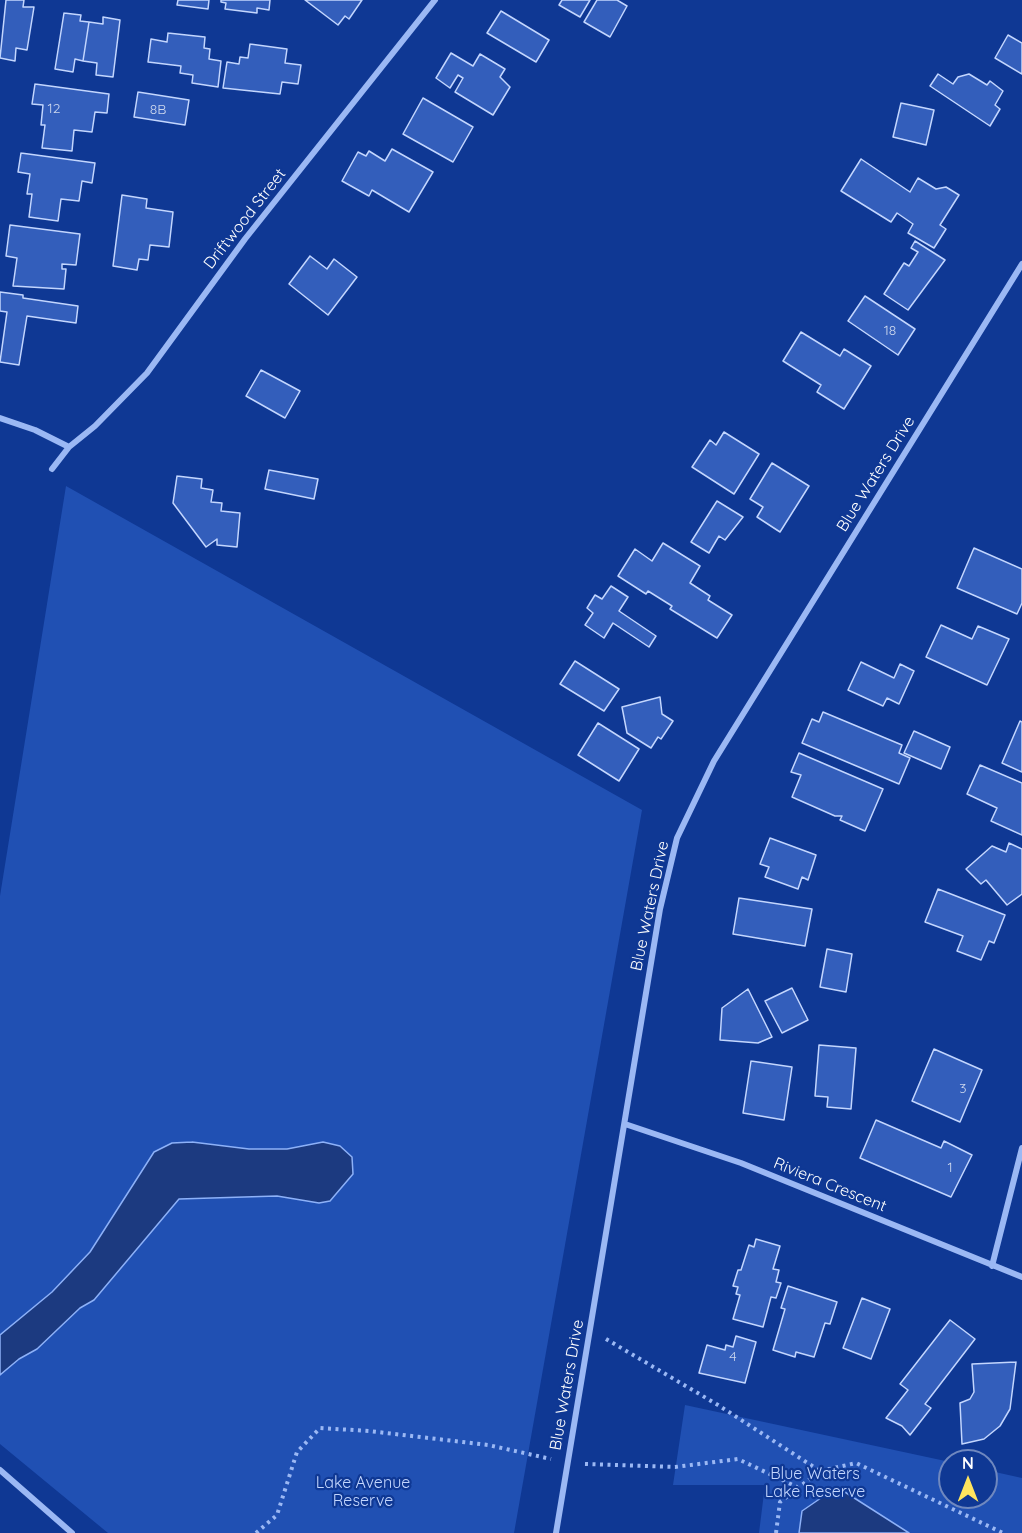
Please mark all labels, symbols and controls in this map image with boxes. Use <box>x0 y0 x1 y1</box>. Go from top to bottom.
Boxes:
house number: 12 <box>48 101 60 117</box>
house number: 8B <box>150 102 166 118</box>
street label: Driftwood Street <box>200 165 290 273</box>
house number: 18 <box>884 323 896 339</box>
street label: Blue Waters Drive <box>833 413 919 535</box>
street label: Blue Waters Drive <box>627 839 673 973</box>
house number: 3 <box>959 1081 967 1097</box>
street label: Riviera Crescent <box>771 1154 889 1216</box>
house number: 1 <box>947 1160 953 1176</box>
street label: Blue Waters Drive <box>546 1318 588 1452</box>
house number: 4 <box>729 1349 737 1365</box>
north arrow <box>938 1449 998 1509</box>
text: N <box>962 1453 974 1473</box>
park label: Blue Waters Lake Reserve <box>765 1464 865 1502</box>
park label: Lake Avenue Reserve <box>316 1473 410 1511</box>

